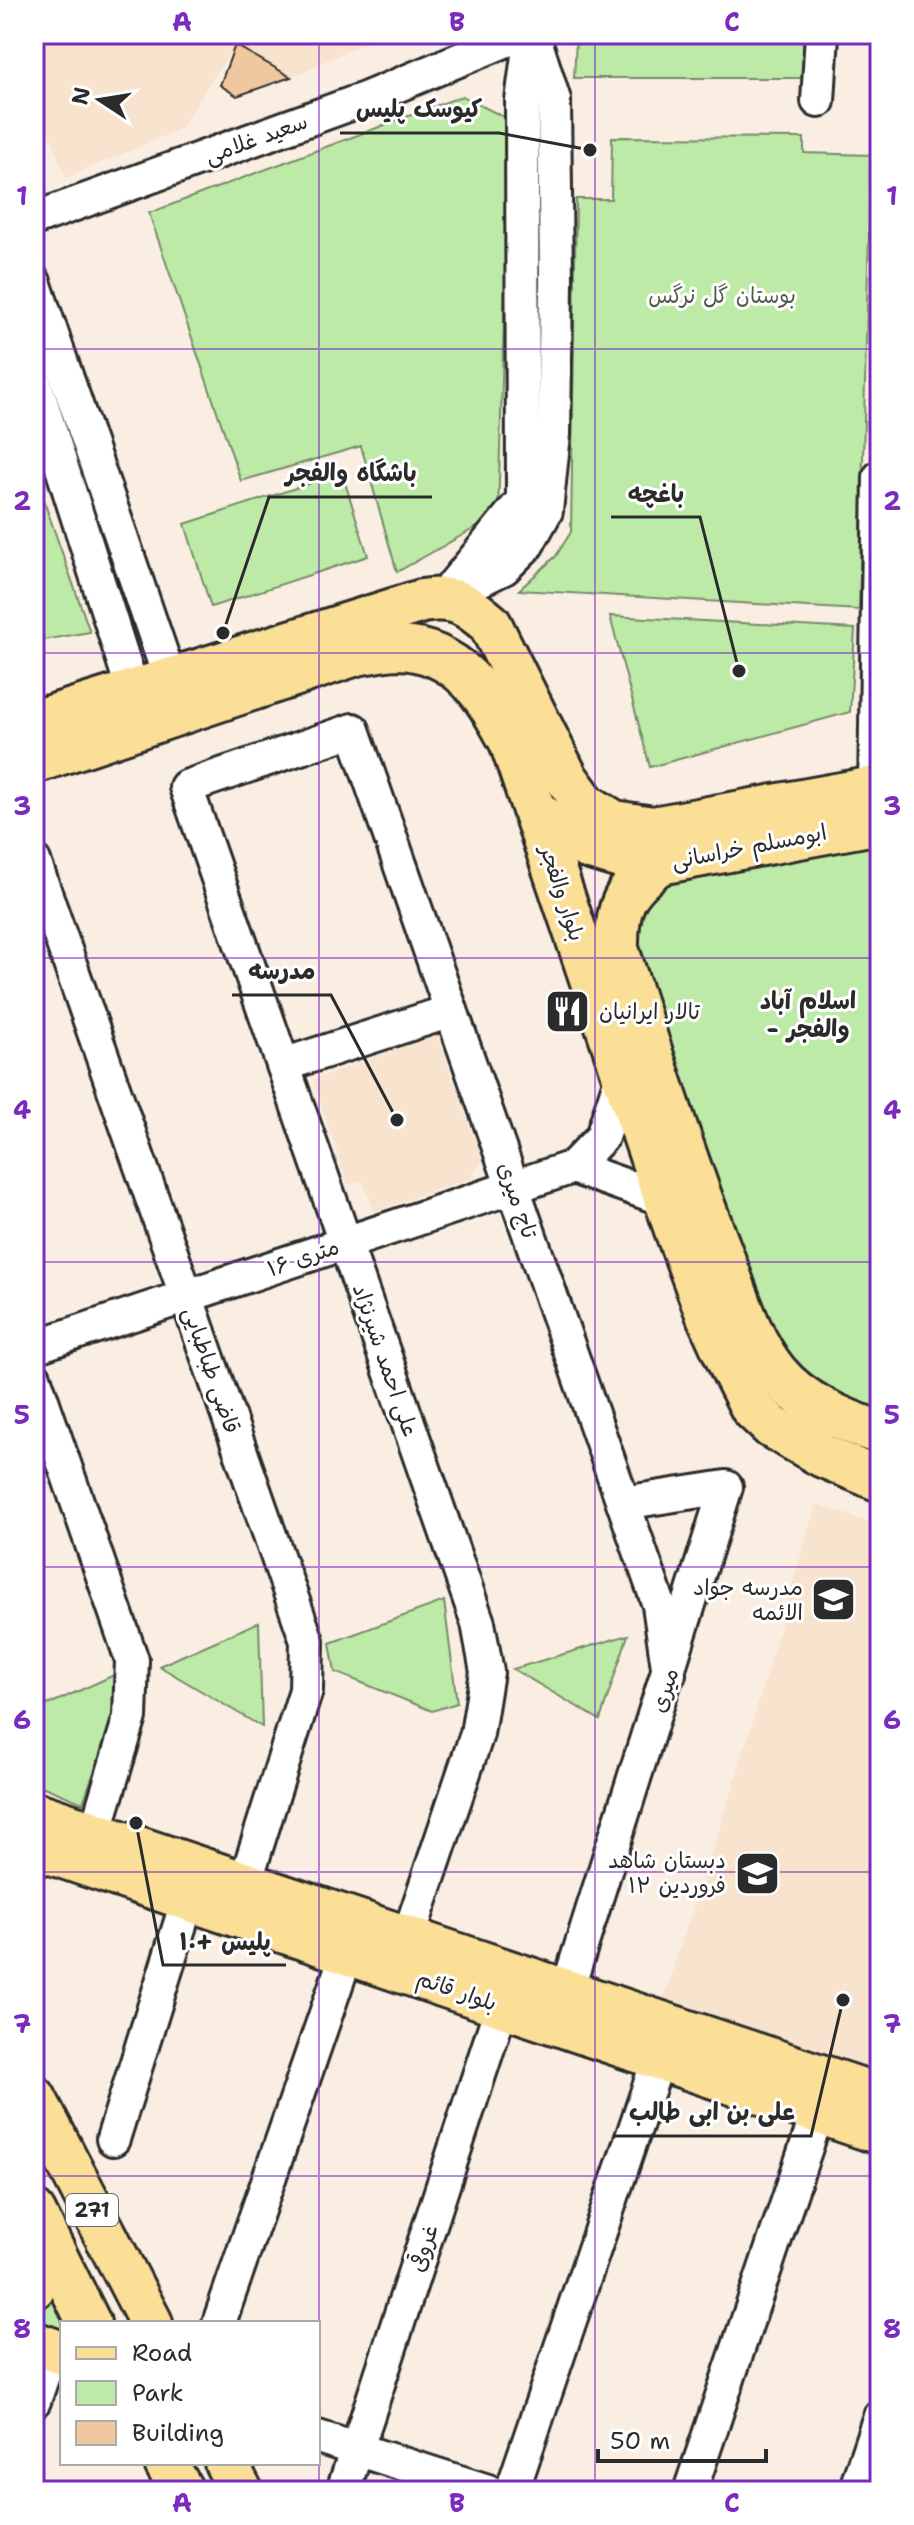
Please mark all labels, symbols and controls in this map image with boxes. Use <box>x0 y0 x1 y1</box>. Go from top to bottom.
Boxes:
text: A <box>172 4 192 39</box>
text: B <box>449 4 465 39</box>
text: C <box>724 4 740 39</box>
north arrow <box>60 60 140 140</box>
text: N <box>65 84 97 107</box>
callout: کیوسک پلیس <box>340 85 499 133</box>
text: کیوسک پلیس <box>356 93 482 125</box>
street label: سعید غلامی <box>201 106 312 170</box>
text: 1 <box>16 178 28 213</box>
text: 1 <box>886 178 898 213</box>
park label: بوستان گل نرگس <box>648 281 796 310</box>
callout: باشگاه والفجر <box>269 449 432 497</box>
text: باشگاه والفجر <box>283 457 417 489</box>
callout: باغچه <box>611 469 700 517</box>
text: باغچه <box>628 478 684 510</box>
text: 2 <box>13 483 31 518</box>
text: 2 <box>883 483 901 518</box>
text: 3 <box>13 788 31 823</box>
text: 3 <box>883 788 901 823</box>
street label: ابومسلم خراسانی <box>669 817 829 878</box>
street label: بلوار والفجر <box>533 840 592 945</box>
callout: مدرسه <box>232 947 331 995</box>
text: مدرسه <box>249 955 315 987</box>
district label: اسلام آباد - والفجر <box>760 985 856 1045</box>
restaurant icon: تالار ایرانیان <box>544 987 592 1035</box>
place label: تالار ایرانیان <box>599 997 701 1026</box>
text: 4 <box>13 1092 31 1127</box>
text: 4 <box>883 1092 901 1127</box>
street label: تاج میری <box>491 1158 544 1243</box>
street label: ۱۶ متری <box>263 1232 343 1283</box>
street label: علی احمد شیرنژاد <box>346 1280 425 1440</box>
street label: قاضی طباطبایی <box>176 1303 247 1437</box>
text: 5 <box>14 1397 30 1432</box>
text: 5 <box>884 1397 900 1432</box>
place label: مدرسه جواد الائمه <box>693 1573 803 1627</box>
school or university icon: مدرسه جواد الائمه <box>810 1576 858 1624</box>
street label: میری <box>644 1664 685 1716</box>
text: 6 <box>13 1702 31 1737</box>
text: 6 <box>883 1702 901 1737</box>
place label: دبستان شاهد ۱۲ فروردین <box>608 1846 726 1900</box>
school or university icon: دبستان شاهد ۱۲ فروردین <box>733 1849 781 1897</box>
callout: پلیس +۱۰ <box>163 1917 286 1965</box>
text: پلیس +۱۰ <box>179 1926 271 1958</box>
street label: بلوار قائم <box>412 1963 501 2020</box>
text: 7 <box>13 2006 31 2041</box>
text: 7 <box>883 2006 901 2041</box>
callout: علی بن ابی طالب <box>613 2088 811 2136</box>
text: علی بن ابی طالب <box>629 2096 795 2128</box>
road number: 271 <box>66 2194 118 2226</box>
street label: غروقی <box>402 2221 445 2276</box>
text: 8 <box>13 2311 31 2346</box>
text: 8 <box>883 2311 901 2346</box>
legend <box>60 2321 320 2465</box>
text: Road <box>132 2337 192 2369</box>
text: Park <box>132 2377 184 2409</box>
scale bar <box>598 2413 766 2463</box>
text: Building <box>132 2417 224 2449</box>
text: 50 m <box>610 2425 670 2457</box>
text: A <box>172 2485 192 2520</box>
text: B <box>449 2485 465 2520</box>
text: C <box>724 2485 740 2520</box>

